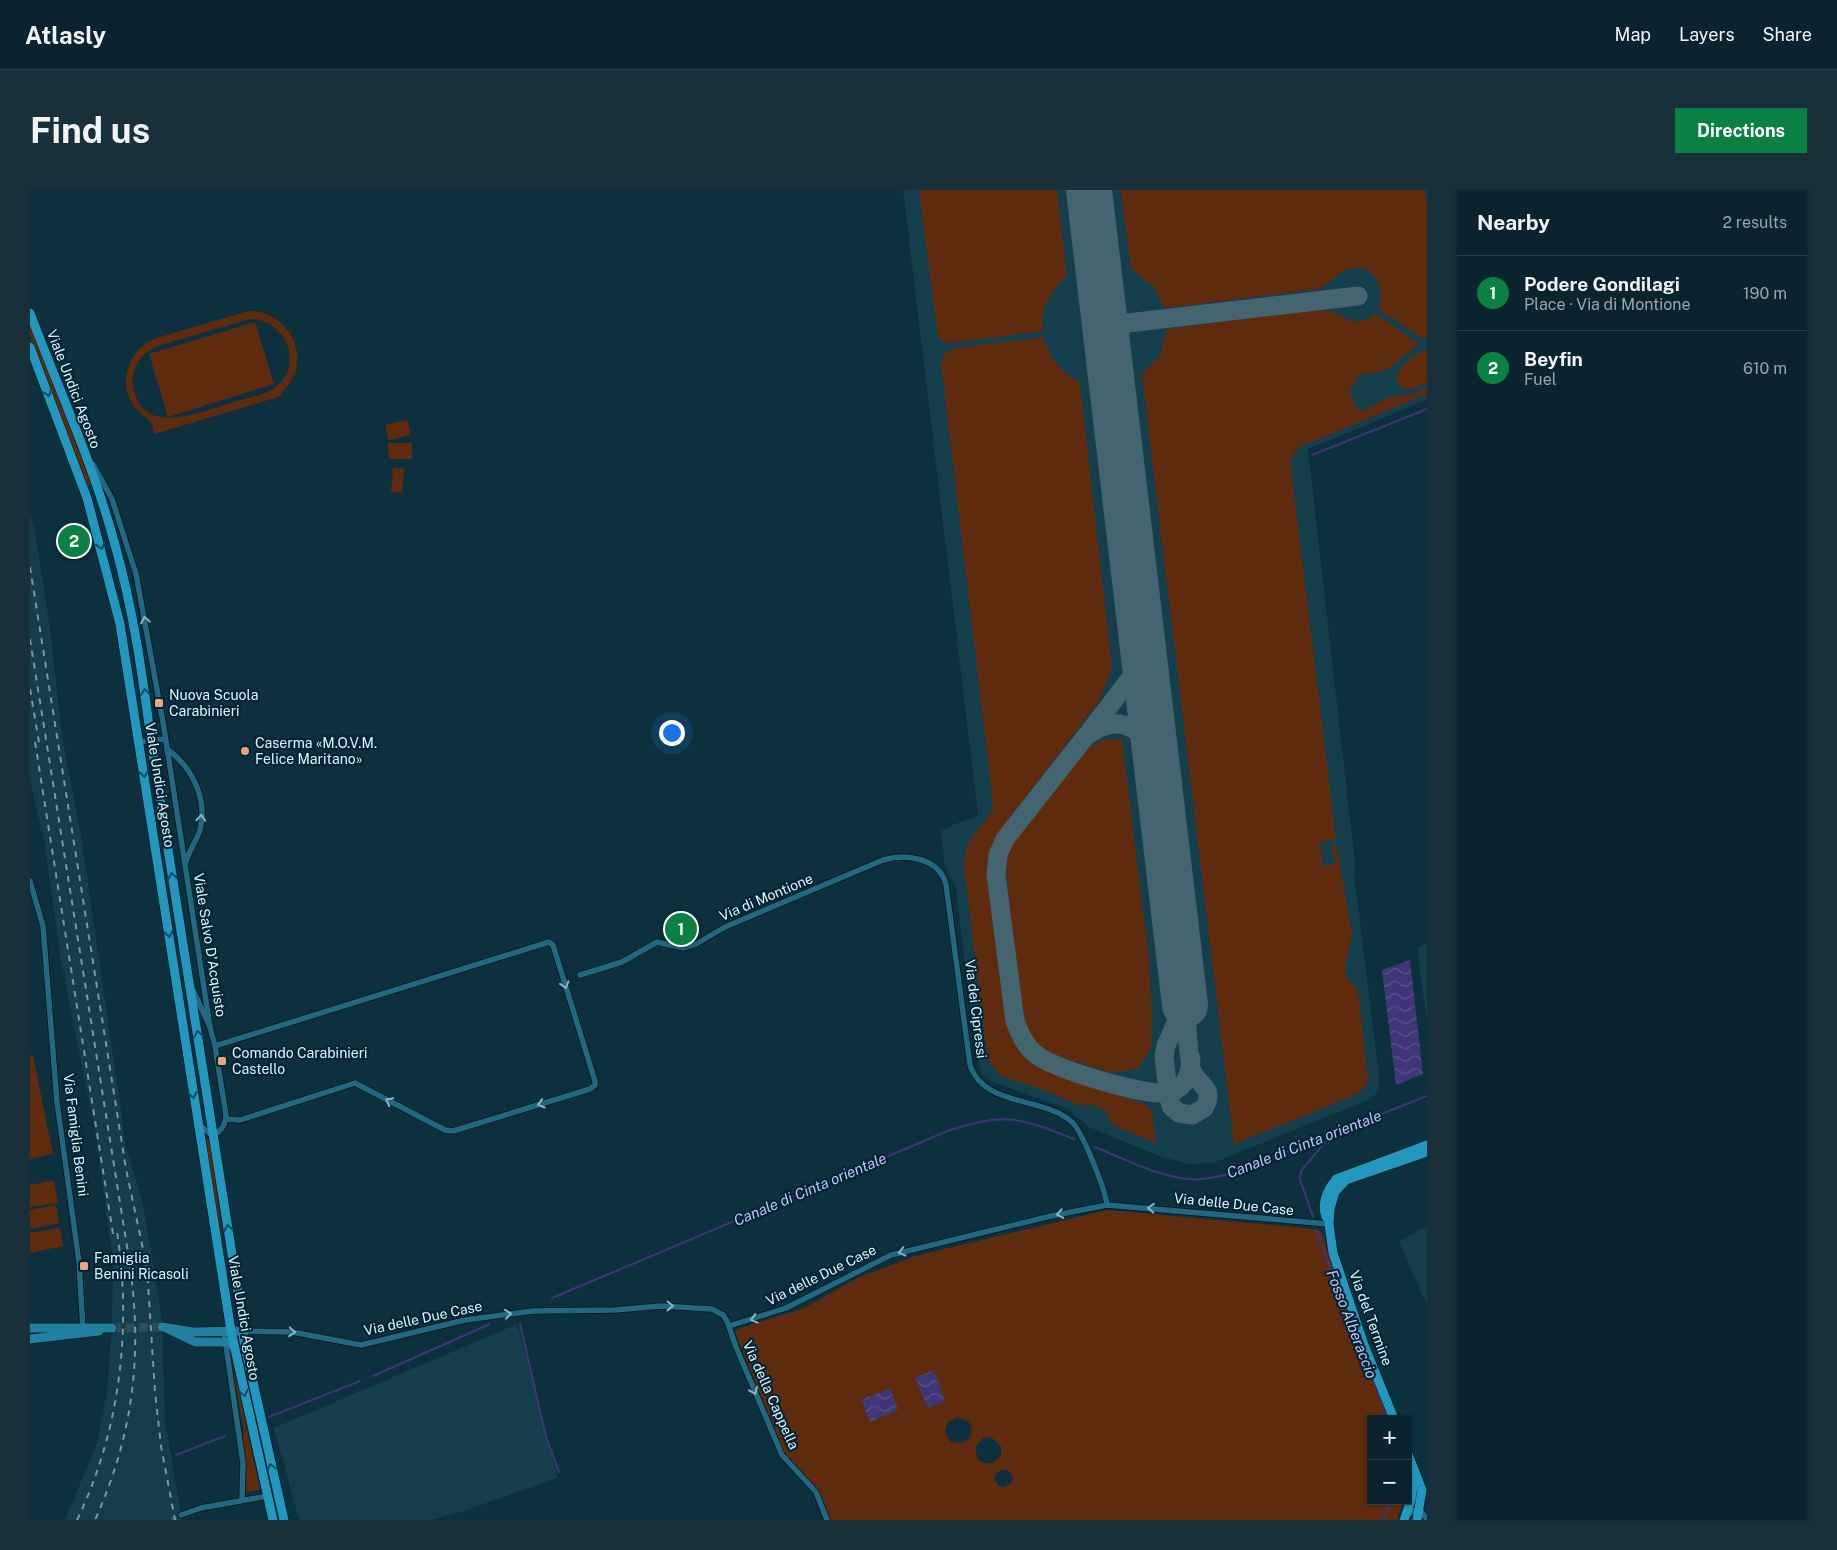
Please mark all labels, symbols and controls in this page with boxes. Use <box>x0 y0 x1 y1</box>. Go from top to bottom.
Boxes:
text: Atlasly <box>25 21 106 49</box>
text: Map <box>1615 24 1651 45</box>
text: Layers <box>1679 24 1735 45</box>
text: Share <box>1763 24 1812 45</box>
button: Directions <box>1675 108 1807 153</box>
text: Find us <box>30 110 150 151</box>
text: Nearby <box>1477 210 1550 235</box>
text: 2 results <box>1722 213 1787 232</box>
text: Podere Gondilagi <box>1524 273 1680 295</box>
text: 1 <box>1490 284 1496 303</box>
text: 190 m <box>1743 284 1787 303</box>
text: Place · Via di Montione <box>1524 295 1691 314</box>
street label: Viale Undici Agosto <box>44 327 104 451</box>
text: Beyfin <box>1524 348 1583 370</box>
text: 2 <box>1488 359 1498 378</box>
text: 610 m <box>1743 359 1787 378</box>
text: Fuel <box>1524 370 1557 389</box>
one-way arrow <box>42 388 52 396</box>
pin: 2 <box>58 522 90 560</box>
one-way arrow <box>95 542 105 550</box>
one-way arrow <box>140 616 151 624</box>
place label: Nuova Scuola Carabinieri <box>169 687 258 719</box>
one-way arrow <box>140 688 151 696</box>
marker: Nuova Scuola Carabinieri <box>153 697 165 709</box>
your location <box>659 720 685 746</box>
street label: Viale Undici Agosto <box>142 721 178 849</box>
place label: Caserma «M.O.V.M. Felice Maritano» <box>255 735 377 767</box>
marker: Caserma «M.O.V.M. Felice Maritano» <box>239 745 251 757</box>
one-way arrow <box>138 770 149 778</box>
one-way arrow <box>195 814 206 822</box>
street label: Via di Montione <box>717 870 815 924</box>
one-way arrow <box>168 871 178 880</box>
street label: Viale Salvo D'Acquisto <box>191 872 229 1018</box>
pin: 1 <box>665 910 697 948</box>
one-way arrow <box>163 930 173 938</box>
street label: Via dei Cipressi <box>962 959 990 1059</box>
one-way arrow <box>560 980 570 989</box>
one-way arrow <box>193 1029 203 1038</box>
place label: Comando Carabinieri Castello <box>232 1045 368 1077</box>
marker: Comando Carabinieri Castello <box>216 1055 228 1067</box>
street label: Via Famiglia Benini <box>61 1073 91 1197</box>
one-way arrow <box>188 1090 198 1099</box>
one-way arrow <box>386 1097 395 1107</box>
one-way arrow <box>537 1099 545 1109</box>
water label: Canale di Cinta orientale <box>1224 1107 1384 1181</box>
water label: Canale di Cinta orientale <box>731 1149 889 1229</box>
street label: Via delle Due Case <box>1173 1190 1295 1218</box>
one-way arrow <box>1147 1203 1155 1214</box>
one-way arrow <box>1055 1208 1064 1219</box>
one-way arrow <box>223 1224 234 1232</box>
street label: Via delle Due Case <box>763 1241 879 1309</box>
one-way arrow <box>897 1246 906 1257</box>
place label: Famiglia Benini Ricasoli <box>94 1250 189 1282</box>
street label: Viale Undici Agosto <box>225 1255 263 1382</box>
marker: Famiglia Benini Ricasoli <box>78 1260 90 1272</box>
water label: Fosso Alberaccio <box>1323 1267 1381 1381</box>
street label: Via del Termine <box>1346 1268 1396 1368</box>
street label: Via delle Due Case <box>362 1298 484 1338</box>
one-way arrow <box>666 1301 674 1311</box>
one-way arrow <box>504 1309 512 1320</box>
one-way arrow <box>750 1313 759 1324</box>
one-way arrow <box>288 1327 296 1338</box>
street label: Via della Cappella <box>740 1338 802 1452</box>
one-way arrow <box>748 1386 758 1395</box>
one-way arrow <box>238 1389 249 1398</box>
map controls <box>1367 1415 1412 1505</box>
button: + <box>1367 1415 1412 1460</box>
button: − <box>1367 1460 1412 1505</box>
one-way arrow <box>266 1462 277 1471</box>

